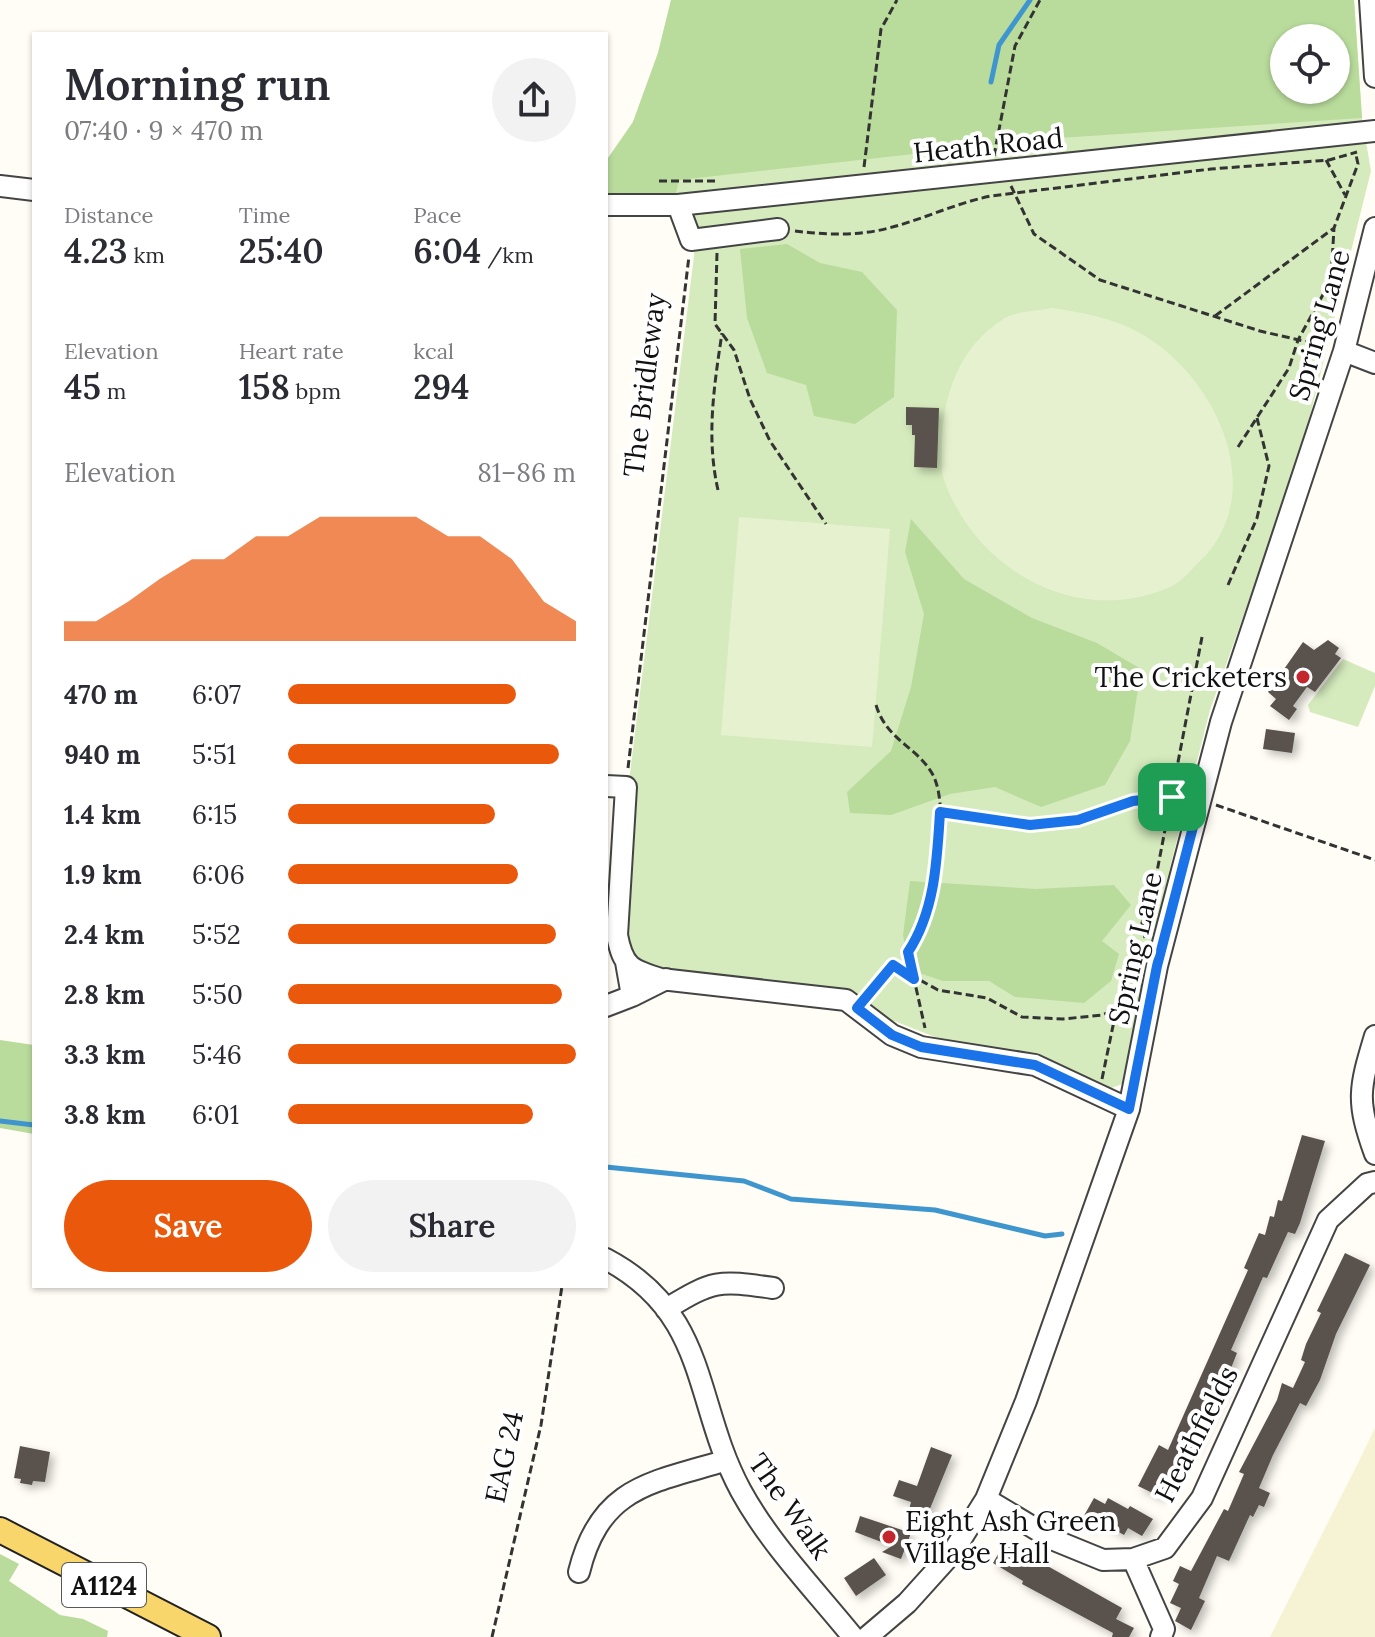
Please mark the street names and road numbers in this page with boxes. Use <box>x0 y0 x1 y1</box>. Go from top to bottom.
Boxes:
street label: Heath Road <box>911 119 1065 171</box>
street label: Spring Lane <box>1280 245 1358 405</box>
street label: The Bridleway <box>615 291 673 479</box>
street label: Spring Lane <box>1100 868 1170 1028</box>
street label: Heathfields <box>1146 1360 1246 1508</box>
street label: EAG 24 <box>477 1408 531 1506</box>
street label: The Walk <box>741 1446 839 1566</box>
road number: A1124 <box>62 1563 146 1607</box>

